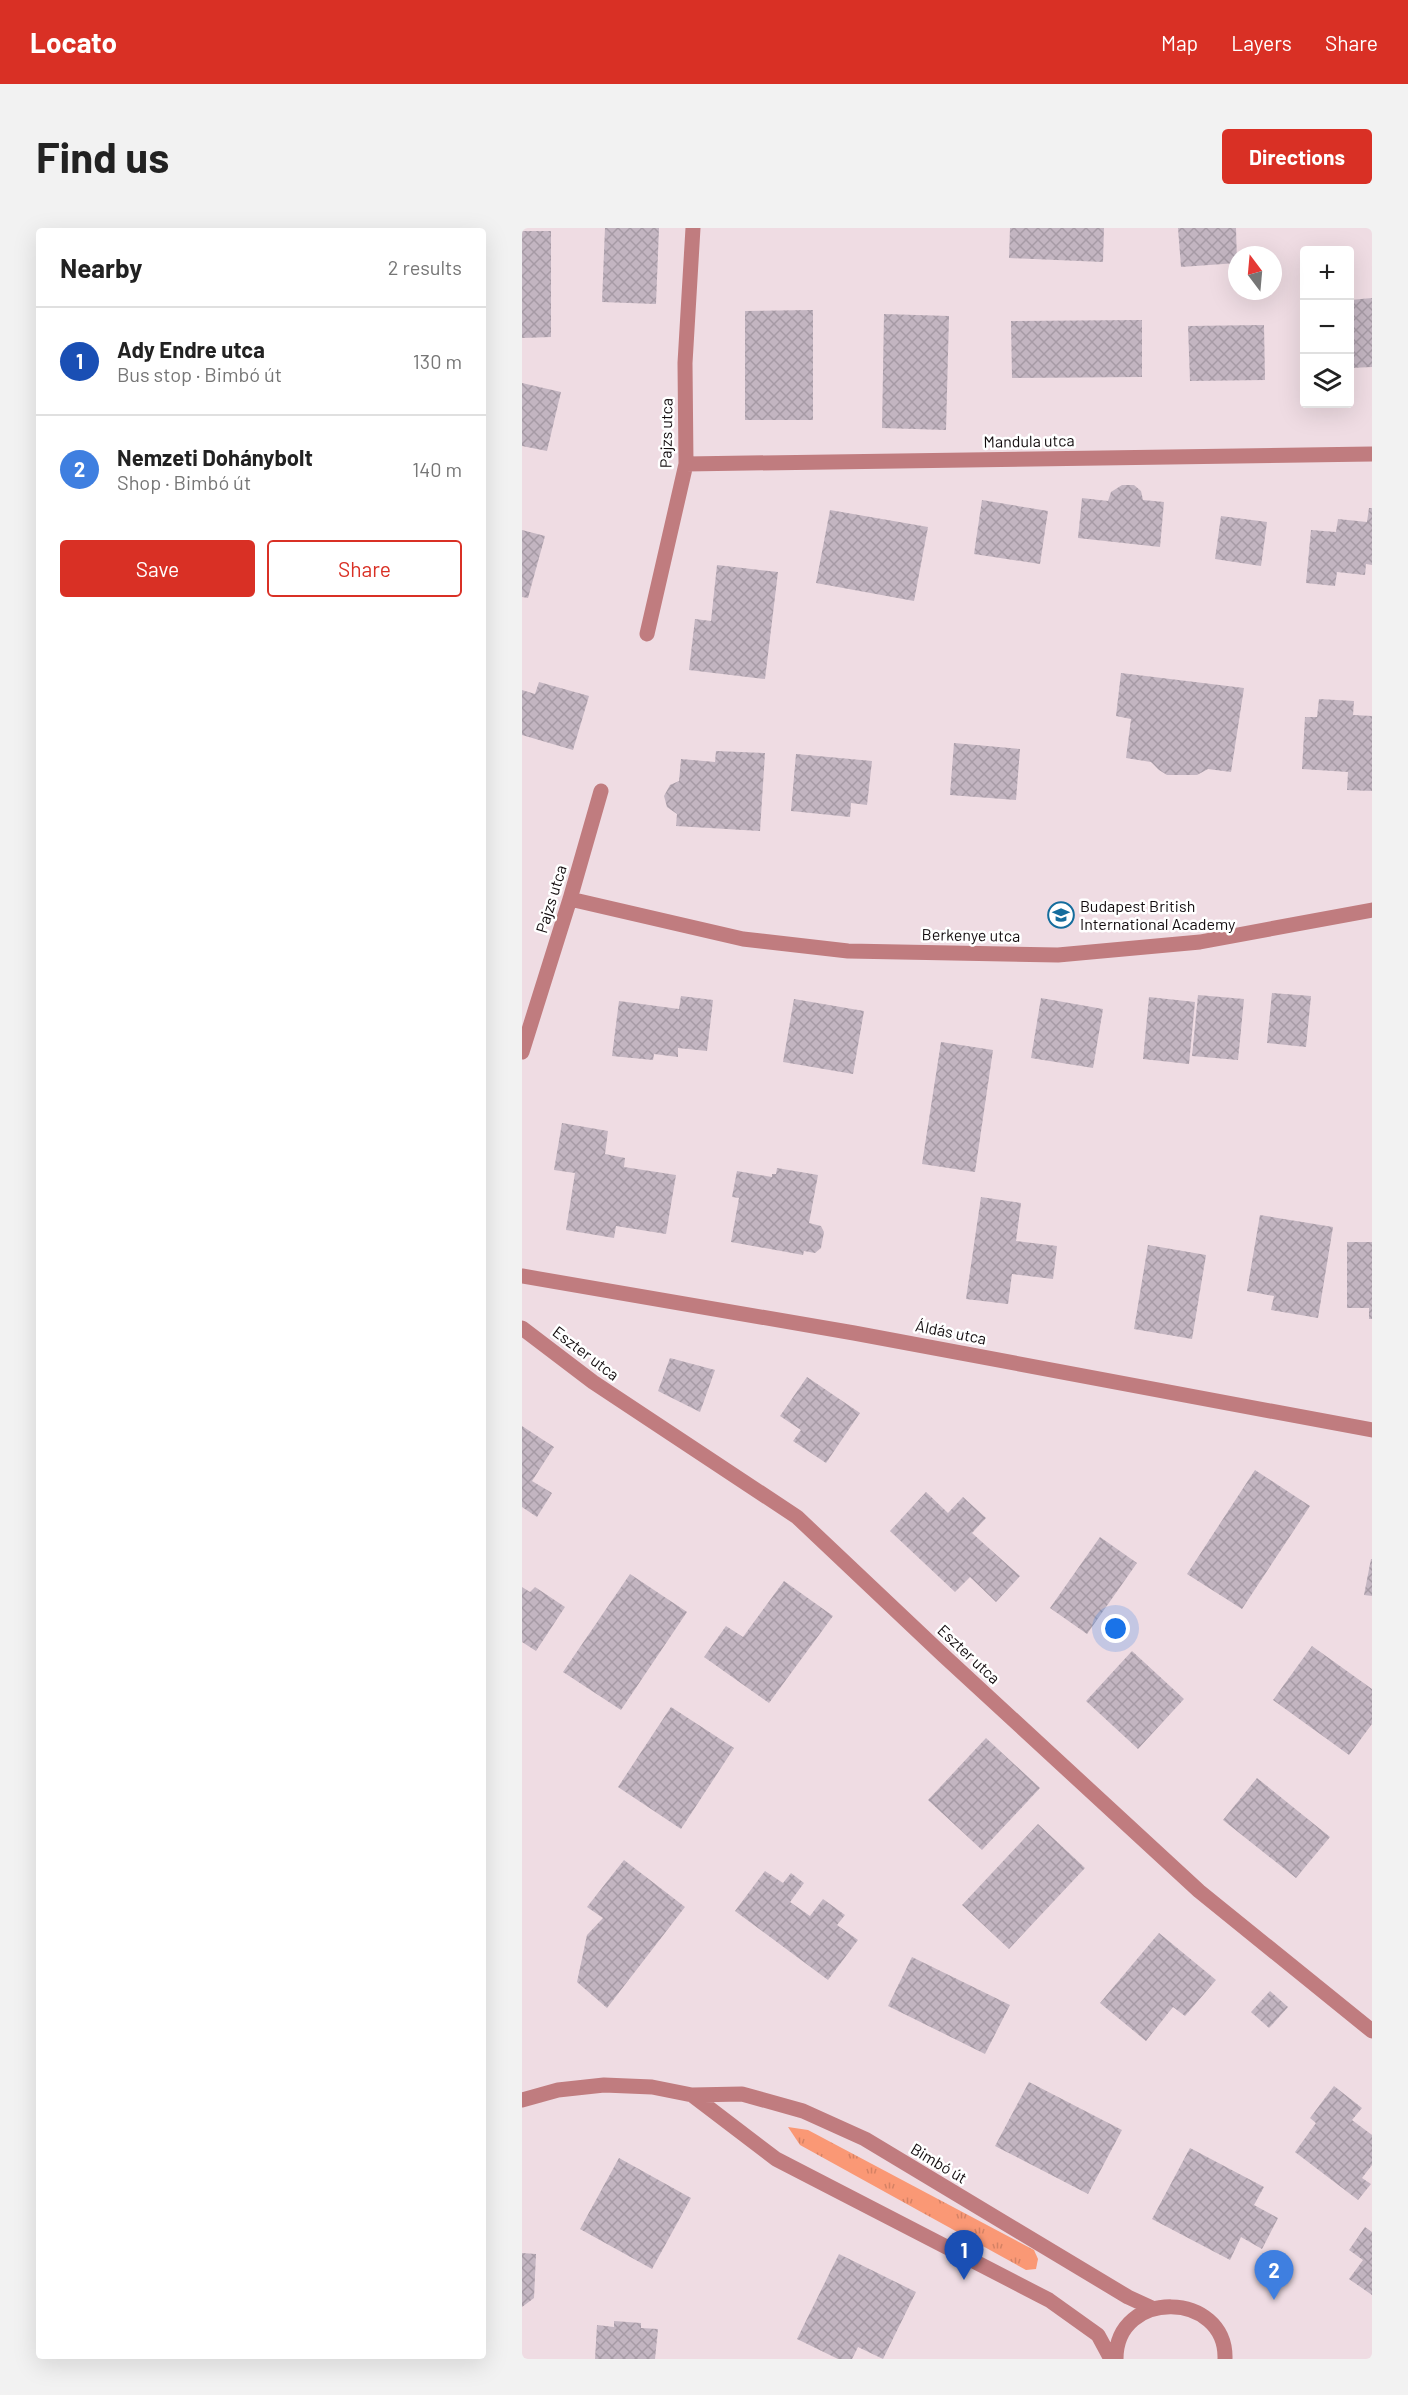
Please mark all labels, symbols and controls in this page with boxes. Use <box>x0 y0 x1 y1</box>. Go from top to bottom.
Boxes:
text: Locato <box>30 25 117 59</box>
text: Map <box>1161 30 1198 55</box>
text: Layers <box>1231 30 1292 55</box>
text: Share <box>1325 30 1378 55</box>
button: Directions <box>1222 129 1372 184</box>
text: Find us <box>36 131 169 181</box>
north arrow <box>1228 246 1282 300</box>
map controls <box>1300 246 1354 408</box>
button: + <box>1300 246 1354 300</box>
text: Nearby <box>60 252 142 283</box>
text: 2 results <box>388 255 462 279</box>
button: − <box>1300 300 1354 354</box>
text: Ady Endre utca <box>117 336 265 362</box>
text: 1 <box>76 349 83 373</box>
text: 130 m <box>413 349 462 373</box>
button: layers <box>1300 354 1354 408</box>
text: Bus stop · Bimbó út <box>117 362 282 386</box>
street label: Pajzs utca <box>655 398 676 468</box>
street label: Mandula utca <box>983 430 1075 451</box>
text: Nemzeti Dohánybolt <box>117 444 313 470</box>
text: 2 <box>74 457 85 481</box>
text: 140 m <box>412 457 462 481</box>
text: Shop · Bimbó út <box>117 470 251 494</box>
button: Save <box>60 540 255 597</box>
button: Share <box>267 540 462 597</box>
street label: Pajzs utca <box>531 863 570 935</box>
place label: Budapest British International Academy <box>1080 896 1236 933</box>
school or university icon: Budapest British International Academy <box>1046 900 1076 930</box>
street label: Berkenye utca <box>922 924 1020 945</box>
street label: Áldás utca <box>914 1315 988 1348</box>
street label: Eszter utca <box>549 1321 623 1384</box>
your location <box>1101 1614 1130 1643</box>
street label: Eszter utca <box>934 1620 1004 1687</box>
street label: Bimbó út <box>908 2138 971 2187</box>
pin: 1 <box>944 2230 984 2280</box>
pin: 2 <box>1254 2250 1293 2300</box>

